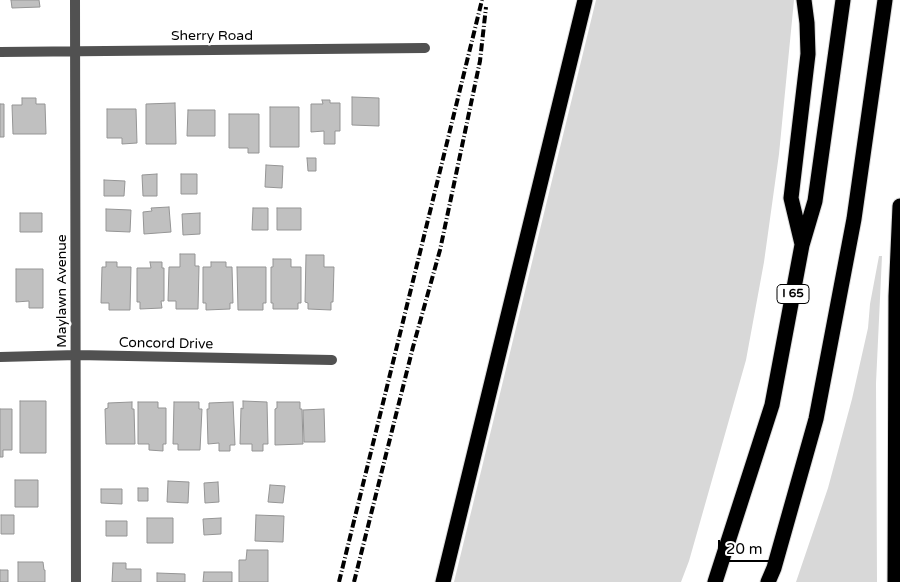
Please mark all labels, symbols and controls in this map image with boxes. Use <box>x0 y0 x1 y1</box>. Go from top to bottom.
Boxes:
street label: Sherry Road <box>171 28 253 44</box>
street label: Maylawn Avenue <box>54 234 70 348</box>
road number: I 65 <box>777 284 809 304</box>
street label: Concord Drive <box>119 335 213 353</box>
scale bar <box>720 530 785 562</box>
text: 20 m <box>726 540 763 558</box>

